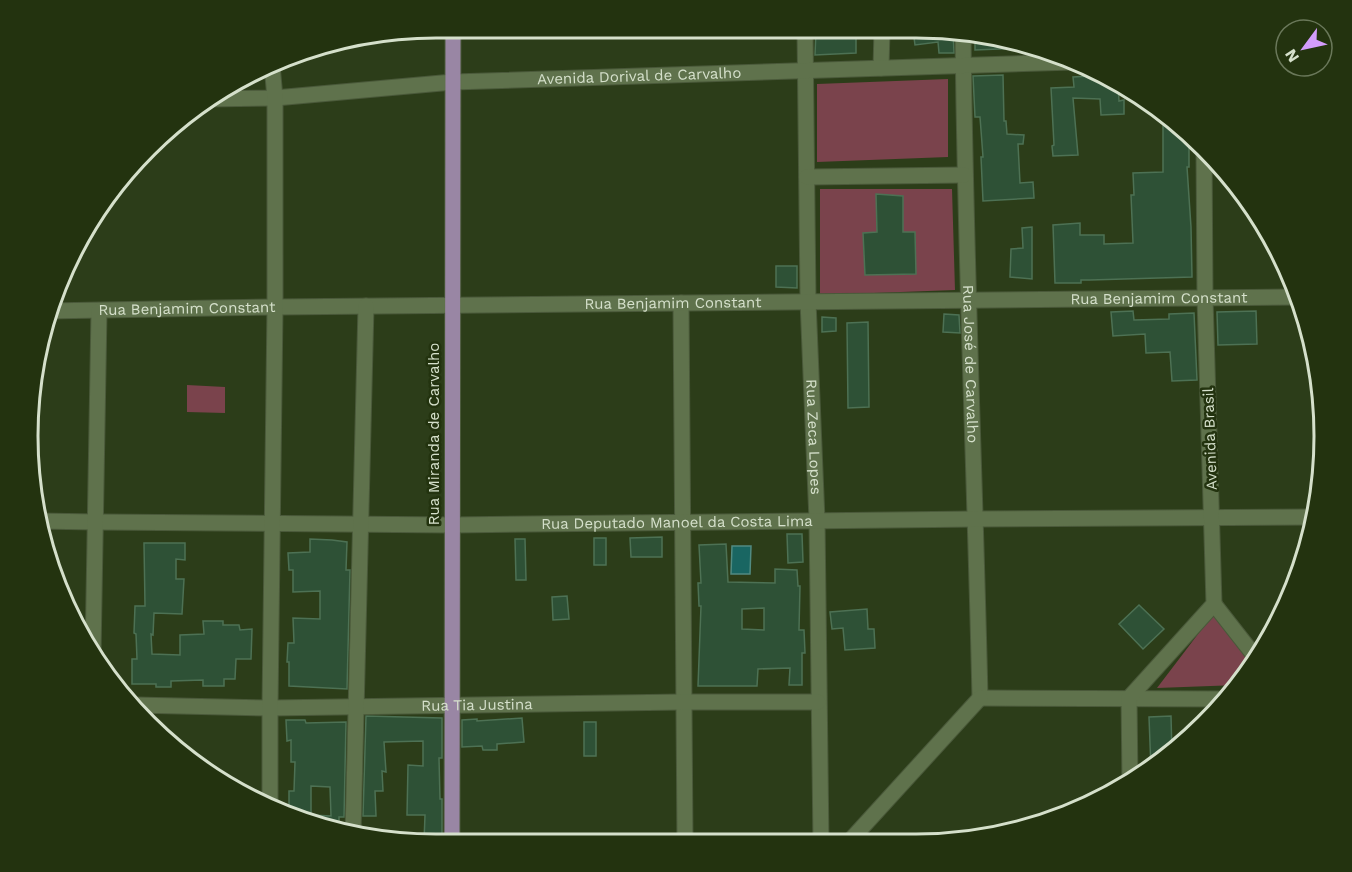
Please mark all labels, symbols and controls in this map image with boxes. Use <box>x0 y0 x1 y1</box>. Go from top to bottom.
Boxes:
north arrow <box>1274 18 1334 78</box>
text: N <box>1281 46 1303 66</box>
street label: Avenida Dorival de Carvalho <box>537 64 742 88</box>
street label: Rua José de Carvalho <box>959 285 982 443</box>
street label: Rua Benjamim Constant <box>1070 288 1248 308</box>
street label: Rua Benjamim Constant <box>584 293 762 313</box>
street label: Rua Benjamim Constant <box>98 298 276 319</box>
street label: Rua Miranda de Carvalho <box>425 343 443 525</box>
street label: Rua Zeca Lopes <box>802 379 825 495</box>
street label: Avenida Brasil <box>1199 387 1221 491</box>
street label: Rua Deputado Manoel da Costa Lima <box>541 512 813 533</box>
street label: Rua Tia Justina <box>421 695 533 715</box>

